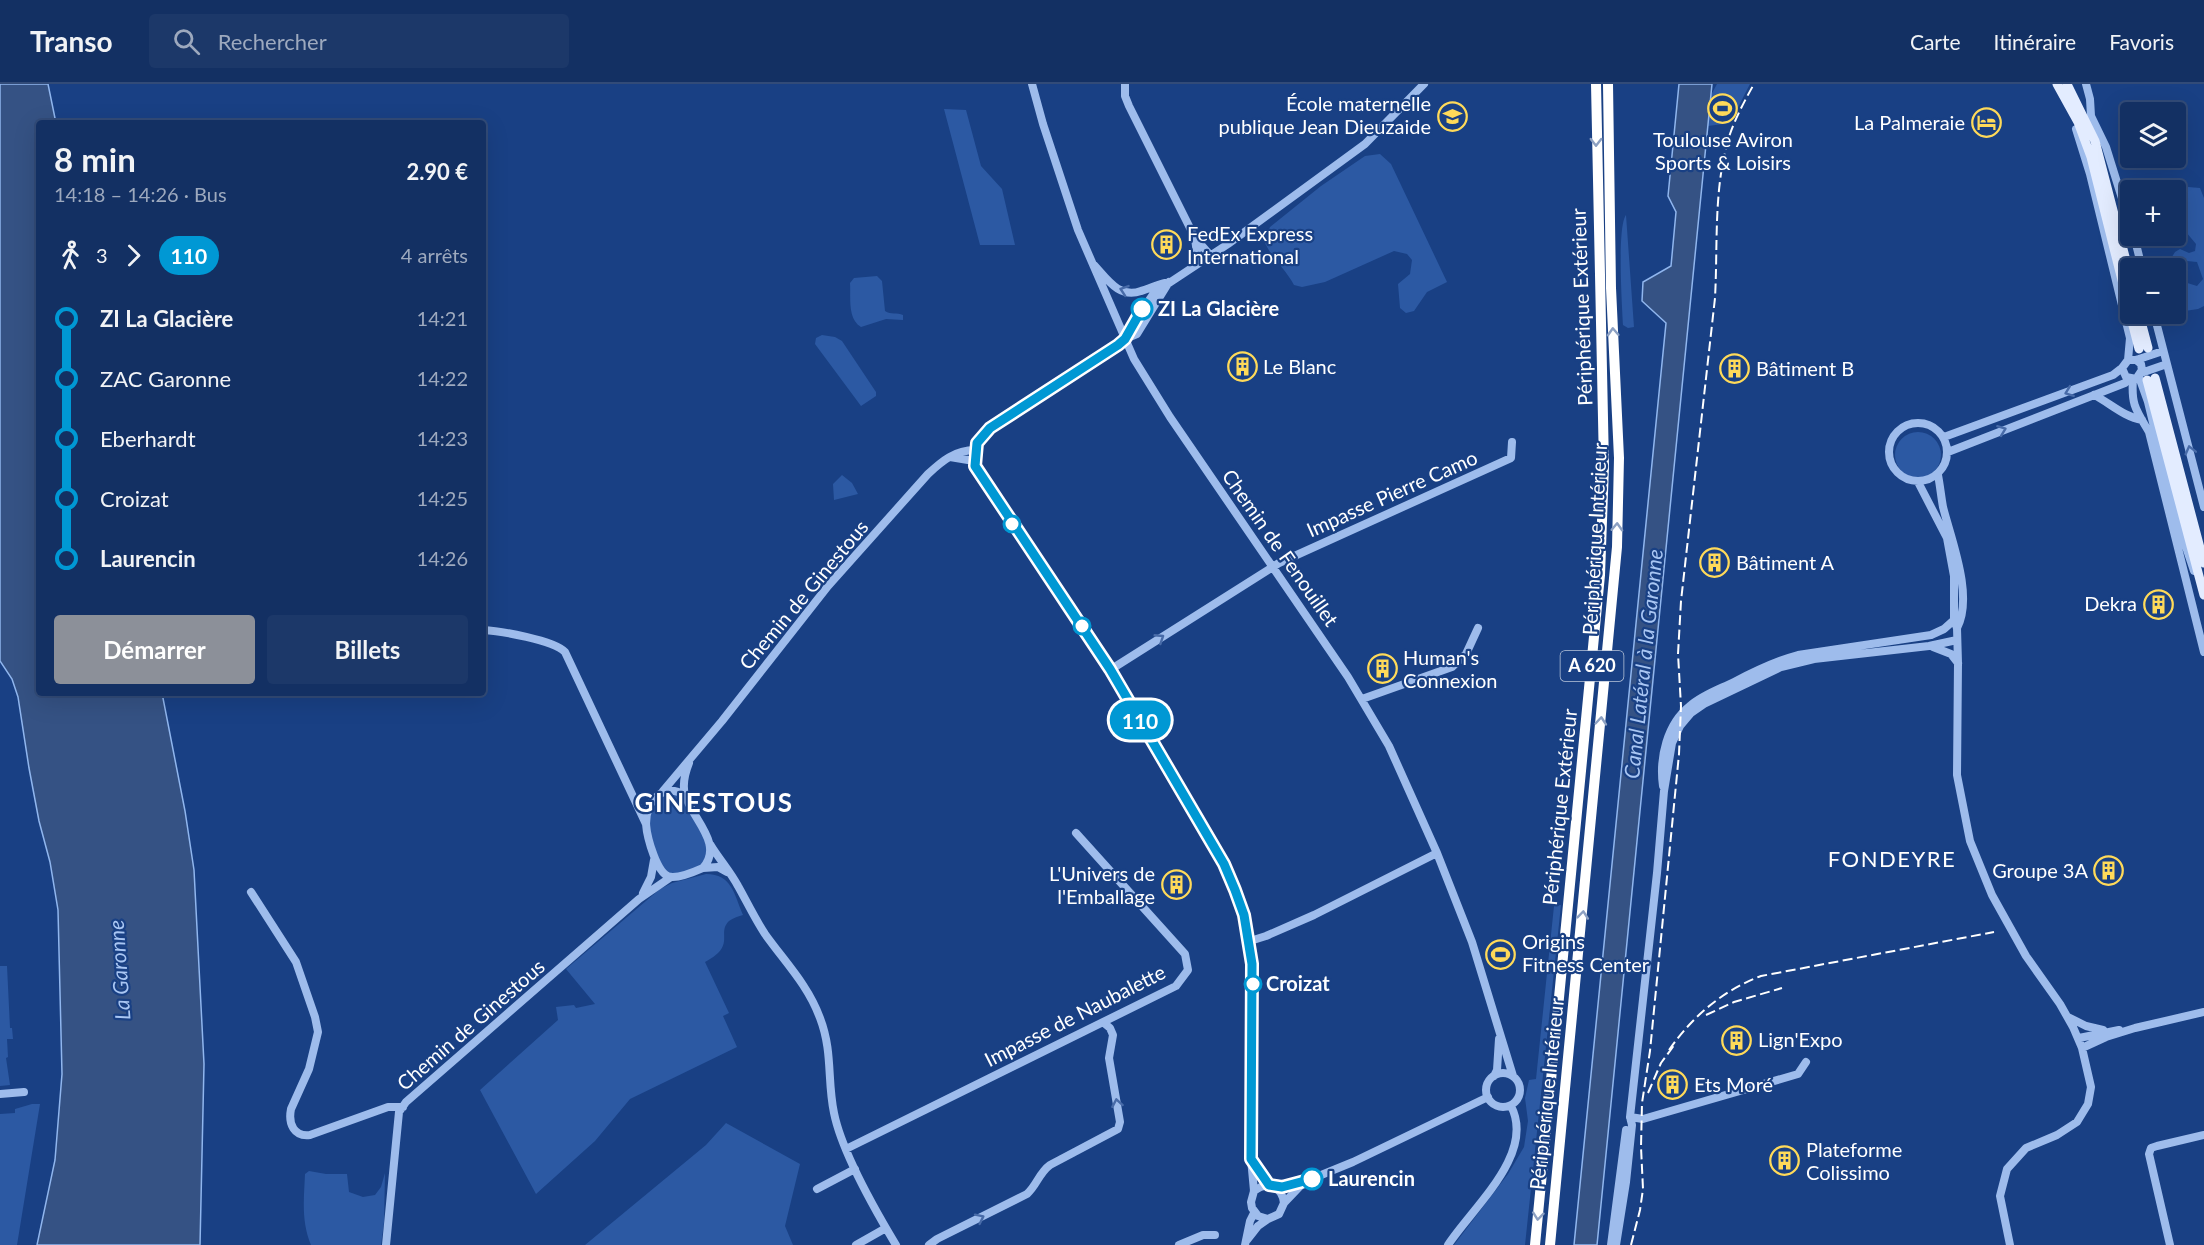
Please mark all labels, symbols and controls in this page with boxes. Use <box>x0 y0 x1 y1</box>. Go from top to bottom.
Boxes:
search box <box>149 14 569 68</box>
text: Transo <box>30 24 113 58</box>
icon: search <box>170 25 203 58</box>
text: Rechercher <box>218 28 327 55</box>
text: Carte <box>1910 29 1961 54</box>
text: Itinéraire <box>1994 29 2076 54</box>
text: Favoris <box>2109 29 2174 54</box>
place label: École maternelle publique Jean Dieuzaide <box>1219 91 1431 138</box>
sports icon: Toulouse Aviron Sports & Loisirs <box>1707 93 1739 125</box>
school or university icon: École maternelle publique Jean Dieuzaide <box>1436 100 1468 132</box>
map controls <box>2120 102 2186 324</box>
button: layers <box>2120 102 2186 168</box>
hotel icon: La Palmeraie <box>1970 107 2002 139</box>
place label: La Palmeraie <box>1854 110 1965 134</box>
place label: Toulouse Aviron Sports & Loisirs <box>1653 127 1793 174</box>
one-way arrow <box>1590 138 1602 147</box>
text: 8 min <box>54 139 136 179</box>
text: 2.90 € <box>406 158 468 185</box>
button: + <box>2120 180 2186 246</box>
text: 14:18 – 14:26 · Bus <box>54 182 227 206</box>
street label: Périphérique Extérieur <box>1566 207 1596 406</box>
place label: FedEx Express International <box>1187 221 1313 268</box>
building icon: FedEx Express International <box>1150 229 1182 261</box>
icon: walk <box>54 239 87 272</box>
icon: forward <box>117 239 150 272</box>
text: 3 <box>96 243 108 267</box>
text: 110 <box>171 243 207 268</box>
text: 4 arrêts <box>401 243 468 267</box>
button: − <box>2120 258 2186 324</box>
one-way arrow <box>1119 285 1129 297</box>
place label: ZI La Glacière <box>1158 296 1279 320</box>
marker: ZI La Glacière <box>1131 298 1153 320</box>
text: ZI La Glacière <box>100 305 233 332</box>
text: 14:21 <box>417 306 468 330</box>
one-way arrow <box>1607 327 1620 336</box>
building icon: Le Blanc <box>1226 351 1258 383</box>
building icon: Bâtiment B <box>1719 353 1751 385</box>
place label: Le Blanc <box>1263 354 1337 378</box>
place label: Bâtiment B <box>1756 356 1854 380</box>
text: ZAC Garonne <box>100 365 231 392</box>
text: 14:22 <box>417 366 468 390</box>
one-way arrow <box>2064 384 2075 397</box>
text: Eberhardt <box>100 425 196 452</box>
one-way arrow <box>1996 425 2007 437</box>
text: 14:23 <box>417 426 468 450</box>
street label: Périphérique Intérieur <box>1577 442 1611 636</box>
street label: Impasse Pierre Camo <box>1303 445 1481 542</box>
one-way arrow <box>2184 445 2197 455</box>
street label: Chemin de Fenouillet <box>1218 464 1344 631</box>
text: Croizat <box>100 485 169 512</box>
text: 14:25 <box>417 486 468 510</box>
street label: Chemin de Ginestous <box>734 515 873 674</box>
unlabelled marker <box>1003 515 1021 533</box>
one-way arrow <box>1611 522 1624 531</box>
text: Laurencin <box>100 545 196 572</box>
text: 14:26 <box>417 546 468 570</box>
building icon: Bâtiment A <box>1699 547 1731 579</box>
water label: Canal Latéral à la Garonne <box>1618 548 1667 780</box>
place label: Bâtiment A <box>1736 550 1835 574</box>
building icon: Dekra <box>2142 588 2174 620</box>
place label: Dekra <box>2084 591 2137 615</box>
button: Démarrer <box>54 615 255 684</box>
button: Billets <box>267 615 468 684</box>
unlabelled marker <box>1073 617 1091 635</box>
one-way arrow <box>1153 634 1164 645</box>
place label: Human's Connexion <box>1403 645 1498 692</box>
road number: A 620 <box>1560 651 1624 681</box>
building icon: Human's Connexion <box>1366 653 1398 685</box>
line badge: 110 <box>1106 700 1174 740</box>
street label: Périphérique Extérieur <box>1537 707 1581 906</box>
text: 110 <box>1122 708 1158 733</box>
one-way arrow <box>1594 716 1607 726</box>
district label: GINESTOUS <box>635 786 793 818</box>
district label: FONDEYRE <box>1828 845 1956 872</box>
building icon: Groupe 3A <box>2093 855 2125 887</box>
place label: Groupe 3A <box>1992 858 2088 882</box>
place label: L'Univers de l'Emballage <box>1049 861 1155 908</box>
building icon: L'Univers de l'Emballage <box>1160 869 1192 901</box>
one-way arrow <box>1576 911 1589 920</box>
water label: La Garonne <box>103 919 134 1021</box>
place label: Origins Fitness Center <box>1522 929 1650 976</box>
sports icon: Origins Fitness Center <box>1485 938 1517 970</box>
street label: Chemin de Ginestous <box>392 954 549 1095</box>
street label: Impasse de Naubalette <box>980 959 1169 1071</box>
place label: Croizat <box>1266 971 1330 995</box>
marker: Croizat <box>1244 975 1262 993</box>
street label: Périphérique Intérieur <box>1524 996 1568 1191</box>
building icon: Lign'Expo <box>1721 1024 1753 1056</box>
place label: Lign'Expo <box>1758 1027 1843 1051</box>
building icon: Ets Moré <box>1657 1069 1689 1101</box>
place label: Ets Moré <box>1694 1072 1773 1096</box>
one-way arrow <box>1111 1098 1123 1107</box>
place label: Plateforme Colissimo <box>1806 1137 1902 1184</box>
building icon: Plateforme Colissimo <box>1769 1145 1801 1177</box>
place label: Laurencin <box>1328 1166 1415 1190</box>
marker: Laurencin <box>1301 1168 1323 1190</box>
one-way arrow <box>1532 1212 1545 1221</box>
one-way arrow <box>974 1213 985 1225</box>

